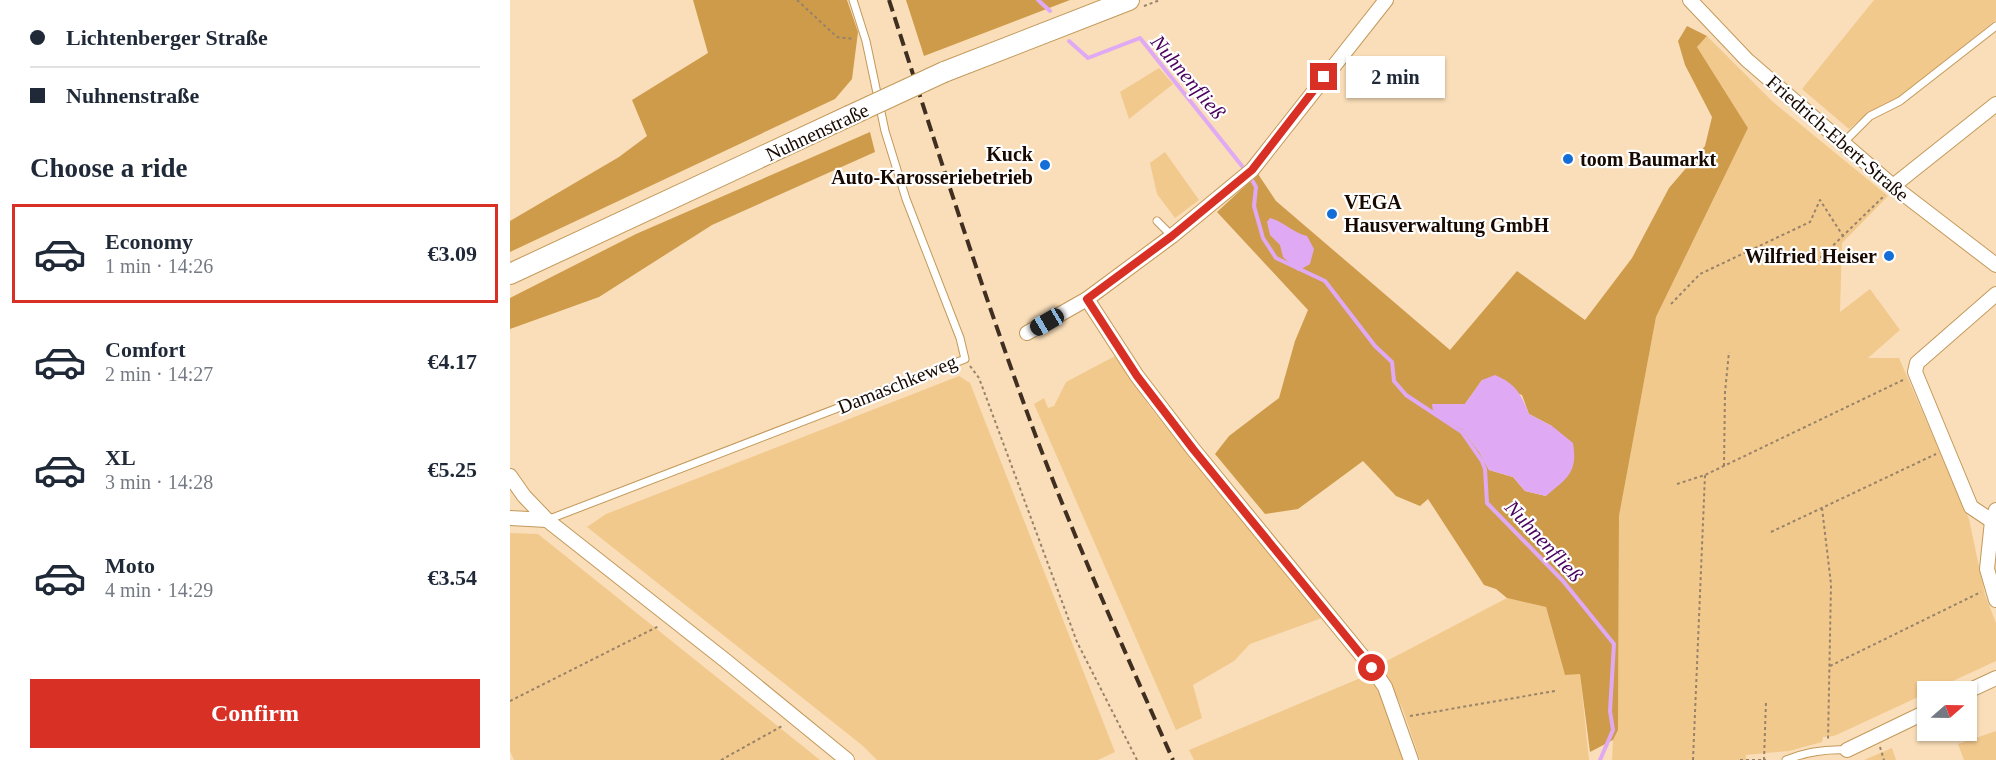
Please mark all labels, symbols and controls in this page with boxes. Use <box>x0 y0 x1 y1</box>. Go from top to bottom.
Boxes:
text: Lichtenberger Straße <box>66 25 268 50</box>
water label: Nuhnenfließ <box>1145 29 1231 124</box>
callout: 2 min <box>1345 56 1444 98</box>
route end <box>1310 63 1337 90</box>
text: 2 min <box>1371 66 1420 88</box>
street label: Friedrich-Ebert-Straße <box>1762 70 1914 206</box>
text: Nuhnenstraße <box>66 83 199 108</box>
street label: Nuhnenstraße <box>762 99 872 165</box>
place label: Kuck Auto-Karosseriebetrieb <box>831 143 1034 188</box>
place label: toom Baumarkt <box>1580 148 1716 170</box>
marker: toom Baumarkt <box>1561 152 1575 166</box>
text: Choose a ride <box>30 153 188 183</box>
marker: Kuck Auto-Karosseriebetrieb <box>1038 158 1052 172</box>
place label: VEGA Hausverwaltung GmbH <box>1344 191 1549 237</box>
marker: VEGA Hausverwaltung GmbH <box>1325 207 1339 221</box>
icon: car <box>33 227 87 281</box>
text: Economy <box>105 229 193 254</box>
text: €3.09 <box>428 241 477 266</box>
place label: Wilfried Heiser <box>1745 245 1877 267</box>
marker: Wilfried Heiser <box>1882 249 1896 263</box>
text: 1 min · 14:26 <box>105 255 213 277</box>
car <box>1027 305 1067 339</box>
icon: car <box>33 335 87 389</box>
text: Comfort <box>105 337 186 362</box>
text: €4.17 <box>428 349 477 374</box>
street label: Damaschkeweg <box>834 350 960 419</box>
text: 2 min · 14:27 <box>105 363 213 385</box>
icon: car <box>33 443 87 497</box>
text: XL <box>105 445 136 470</box>
text: €5.25 <box>428 457 477 482</box>
text: 3 min · 14:28 <box>105 471 213 493</box>
water label: Nuhnenfließ <box>1500 495 1588 587</box>
icon: car <box>33 551 87 605</box>
text: Moto <box>105 553 155 578</box>
text: €3.54 <box>428 565 477 590</box>
text: 4 min · 14:29 <box>105 579 213 601</box>
route start <box>1358 654 1385 681</box>
button: Confirm <box>30 679 480 748</box>
north arrow <box>1917 681 1977 741</box>
map controls <box>1917 681 1977 741</box>

